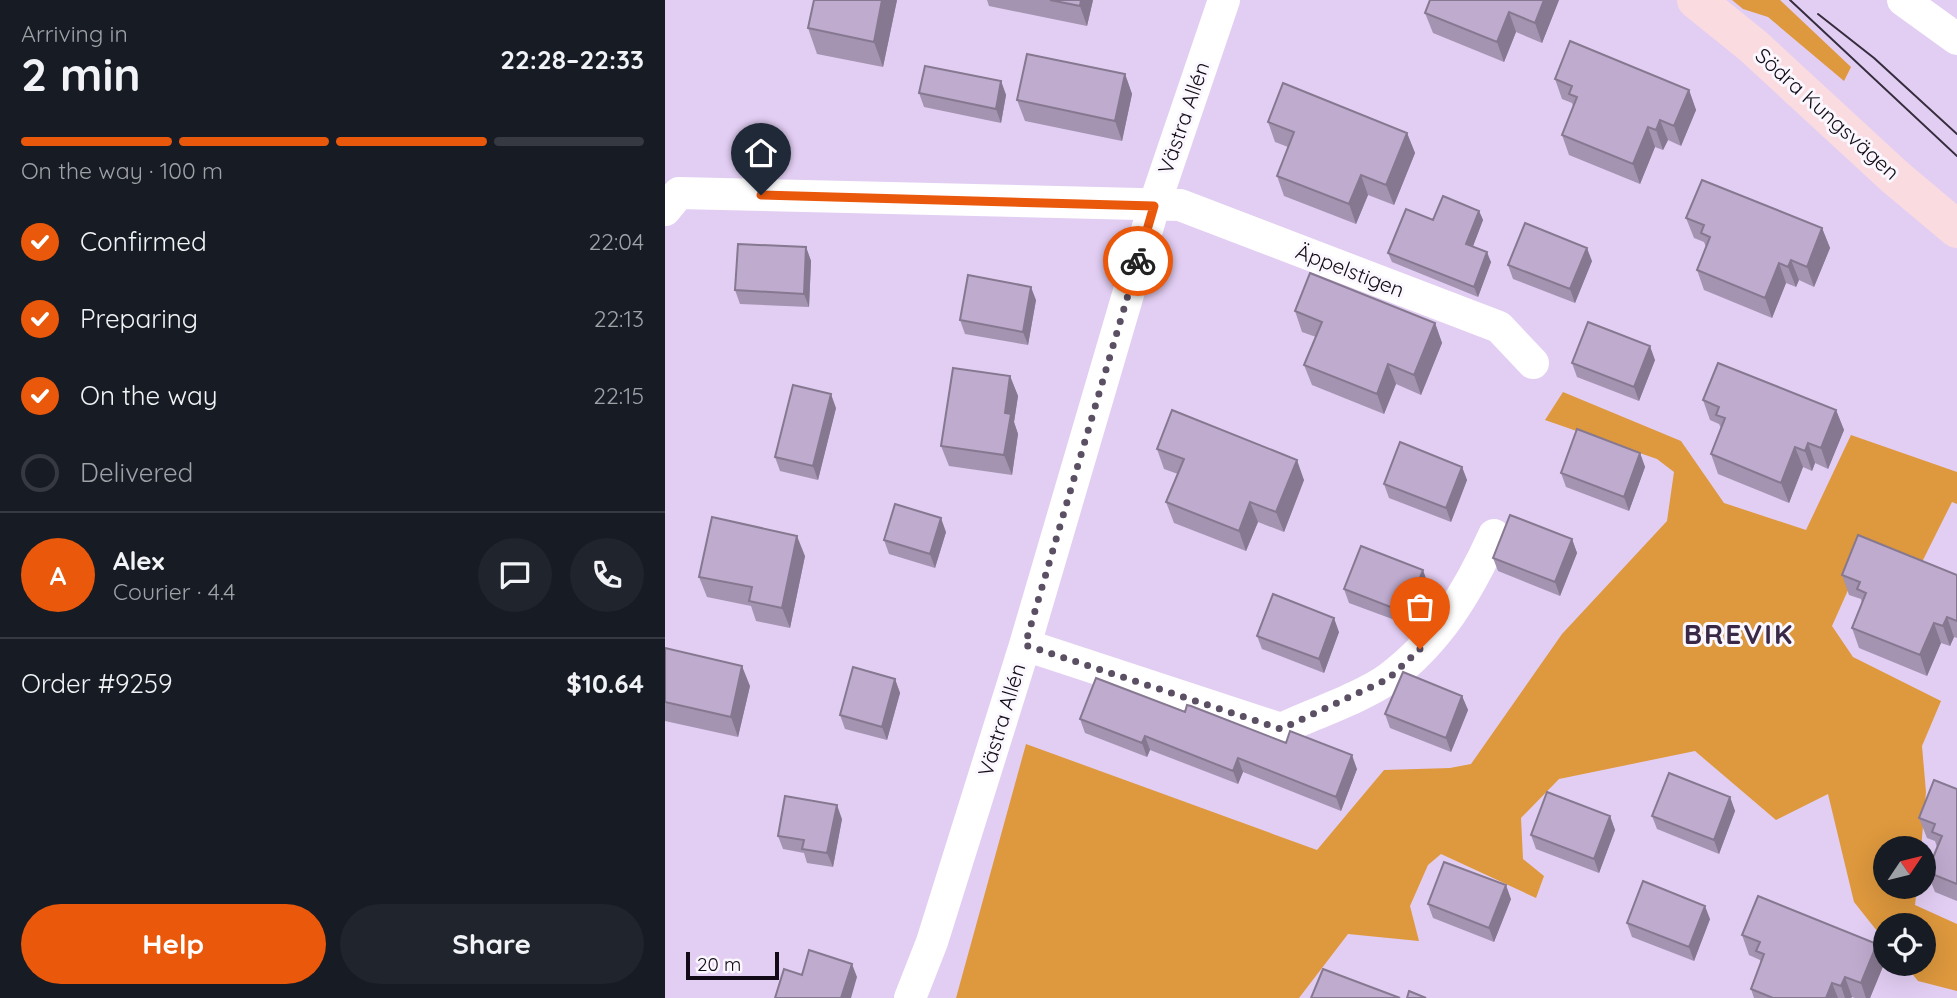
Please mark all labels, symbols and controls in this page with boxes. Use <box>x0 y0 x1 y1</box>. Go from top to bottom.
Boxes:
text: Arriving in <box>21 19 128 48</box>
street label: Södra Kungsvägen <box>1750 42 1905 185</box>
text: 22:28–22:33 <box>500 43 644 76</box>
text: 2 min <box>21 45 141 103</box>
street label: Västra Allén <box>1152 58 1214 177</box>
pin <box>731 123 791 195</box>
icon: home <box>742 134 780 172</box>
text: On the way · 100 m <box>21 156 223 185</box>
icon: check <box>21 223 59 261</box>
text: Confirmed <box>80 225 207 258</box>
courier <box>1103 226 1173 296</box>
text: 22:04 <box>588 227 644 256</box>
street label: Äppelstigen <box>1293 238 1408 303</box>
icon: bike <box>1119 242 1157 280</box>
icon: check <box>21 300 59 338</box>
text: Preparing <box>80 302 198 335</box>
text: 22:13 <box>594 304 644 333</box>
icon: check <box>21 377 59 415</box>
text: On the way <box>80 379 218 412</box>
text: 22:15 <box>593 381 644 410</box>
text: Delivered <box>80 456 193 489</box>
button: chat <box>478 538 552 612</box>
button: phone <box>570 538 644 612</box>
text: Alex <box>113 544 164 577</box>
text: A <box>50 559 66 592</box>
text: Courier · 4.4 <box>113 577 235 606</box>
pin <box>1390 577 1450 649</box>
icon: bag <box>1401 588 1439 626</box>
district label: BREVIK <box>1684 616 1794 651</box>
street label: Västra Allén <box>972 660 1031 779</box>
text: Order #9259 <box>21 667 173 700</box>
text: $10.64 <box>566 667 644 700</box>
north arrow <box>1873 836 1935 900</box>
map controls <box>1873 836 1936 976</box>
button: Help <box>21 904 326 984</box>
button: Share <box>340 904 644 984</box>
button: locate <box>1873 913 1936 976</box>
scale bar <box>686 949 779 981</box>
text: 20 m <box>697 952 741 976</box>

